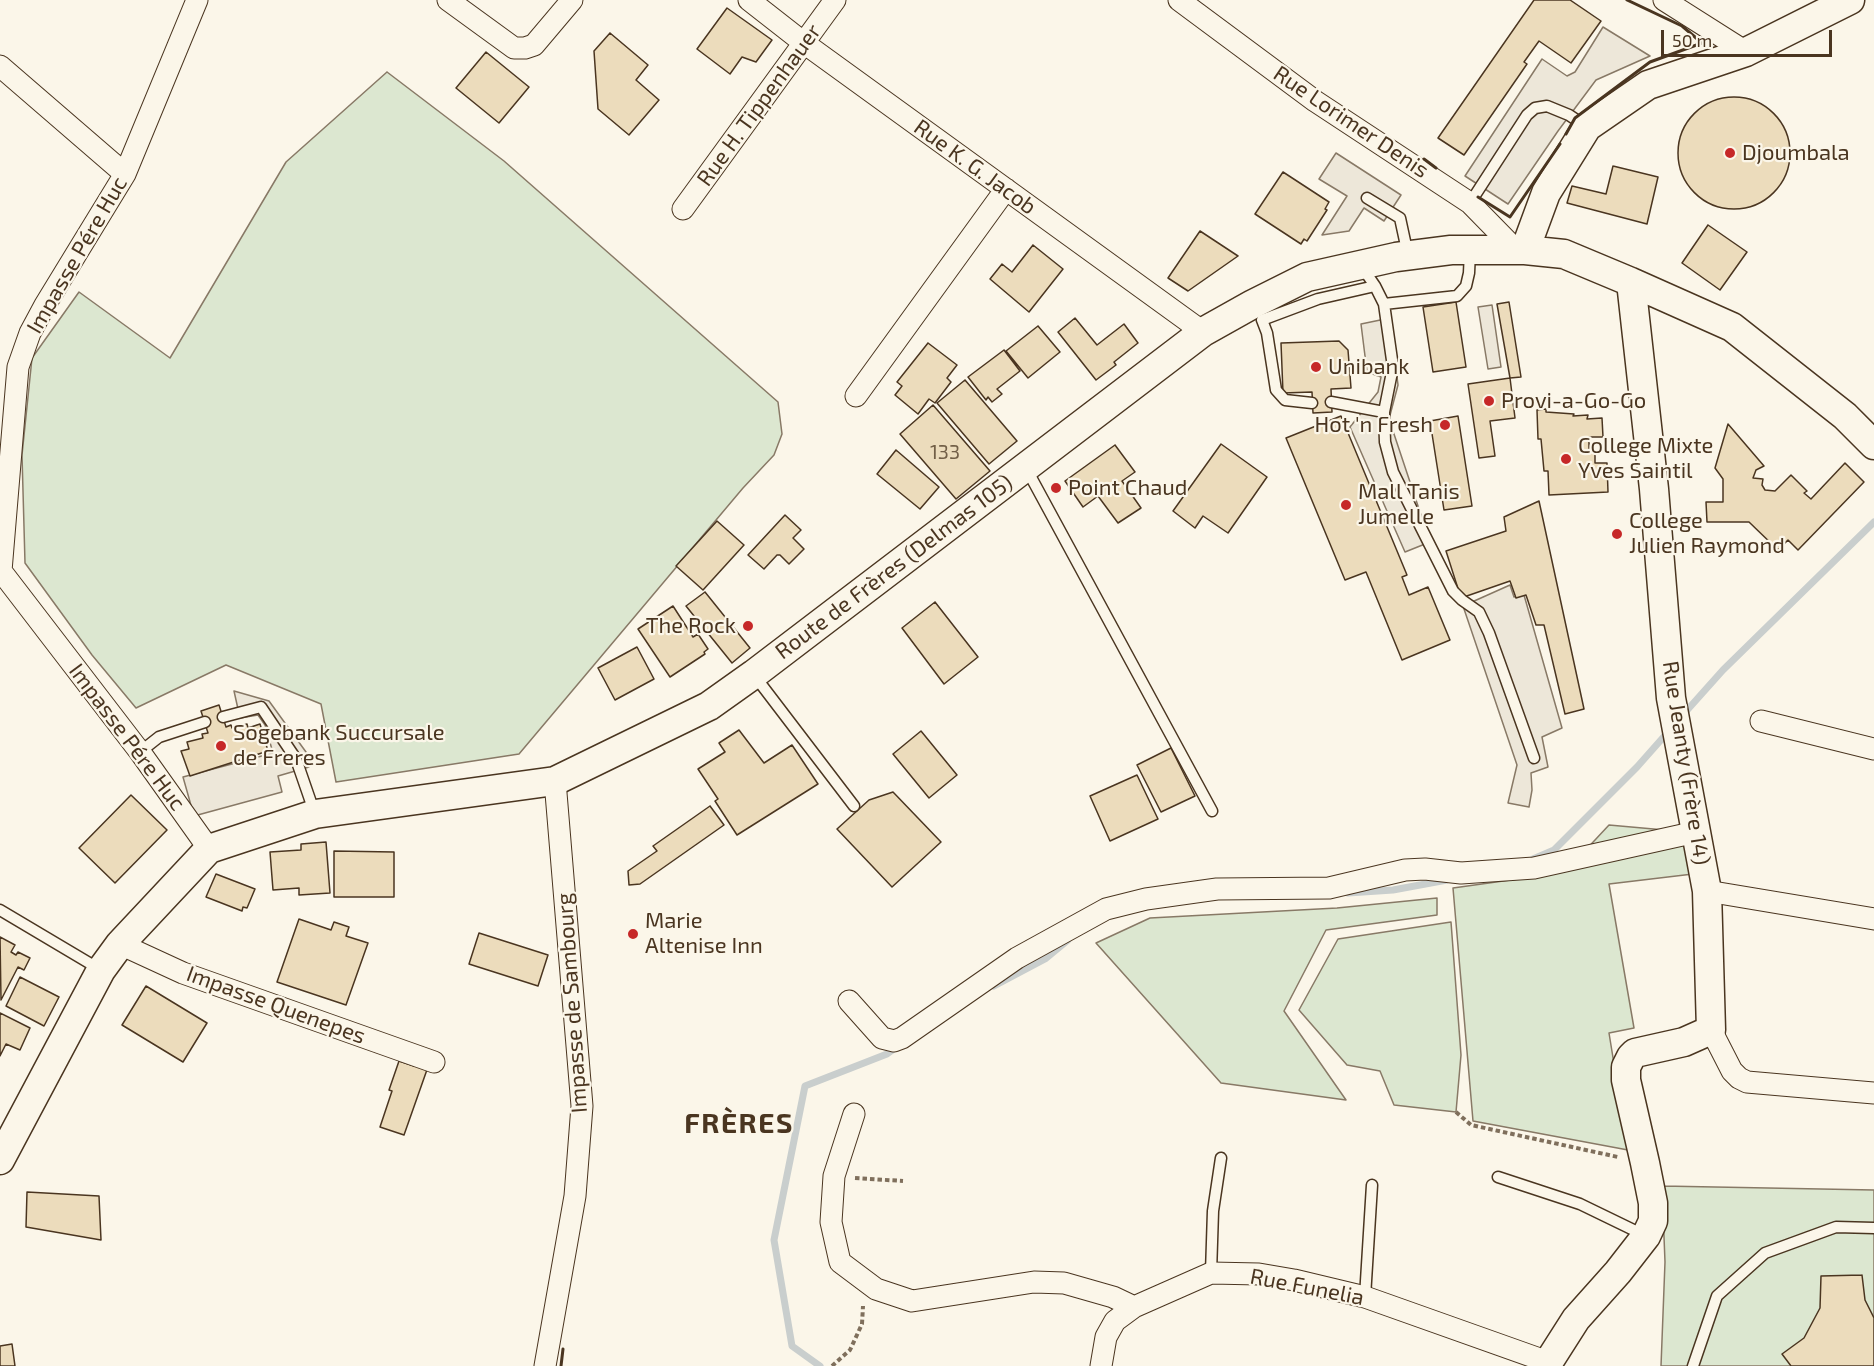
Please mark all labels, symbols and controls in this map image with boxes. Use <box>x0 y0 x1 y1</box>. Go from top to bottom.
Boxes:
scale bar <box>1664 18 1835 56</box>
street label: Rue H. Tippenhauer <box>691 19 827 191</box>
text: 50 m <box>1672 29 1712 51</box>
street label: Rue Lorimer Denis <box>1268 60 1434 184</box>
street label: Rue K. G. Jacob <box>909 114 1041 220</box>
place label: Djoumbala <box>1742 140 1850 166</box>
marker: Djoumbala <box>1723 146 1737 160</box>
street label: Impasse Pére Huc <box>21 172 133 338</box>
place label: Unibank <box>1328 354 1409 380</box>
marker: Unibank <box>1309 360 1323 374</box>
place label: Provi-a-Go-Go <box>1501 388 1646 414</box>
marker: Provi-a-Go-Go <box>1482 394 1496 408</box>
place label: Hot 'n Fresh <box>1314 412 1433 438</box>
marker: Hot 'n Fresh <box>1438 418 1452 432</box>
place label: College Mixte Yves Saintil <box>1578 433 1713 484</box>
house number: 133 <box>930 440 960 464</box>
marker: College Mixte Yves Saintil <box>1559 452 1573 466</box>
street label: Route de Frères (Delmas 105) <box>770 469 1018 665</box>
place label: Point Chaud <box>1068 475 1187 501</box>
place label: Mall Tanis Jumelle <box>1358 479 1460 530</box>
marker: Point Chaud <box>1049 481 1063 495</box>
marker: Mall Tanis Jumelle <box>1339 498 1353 512</box>
place label: College Julien Raymond <box>1629 508 1785 560</box>
marker: College Julien Raymond <box>1610 527 1624 541</box>
place label: The Rock <box>646 613 736 639</box>
marker: The Rock <box>741 619 755 633</box>
street label: Impasse Pére Huc <box>63 658 191 816</box>
street label: Rue Jeanty (Frère 14) <box>1657 659 1715 867</box>
place label: Sogebank Succursale de Freres <box>233 720 445 772</box>
marker: Sogebank Succursale de Freres <box>214 739 228 753</box>
street label: Impasse de Sambourg <box>551 892 593 1114</box>
place label: Marie Altenise Inn <box>645 908 763 960</box>
marker: Marie Altenise Inn <box>626 927 640 941</box>
street label: Impasse Quenepes <box>183 960 369 1050</box>
district label: FRÈRES <box>684 1107 794 1141</box>
street label: Rue Funelia <box>1248 1263 1366 1311</box>

